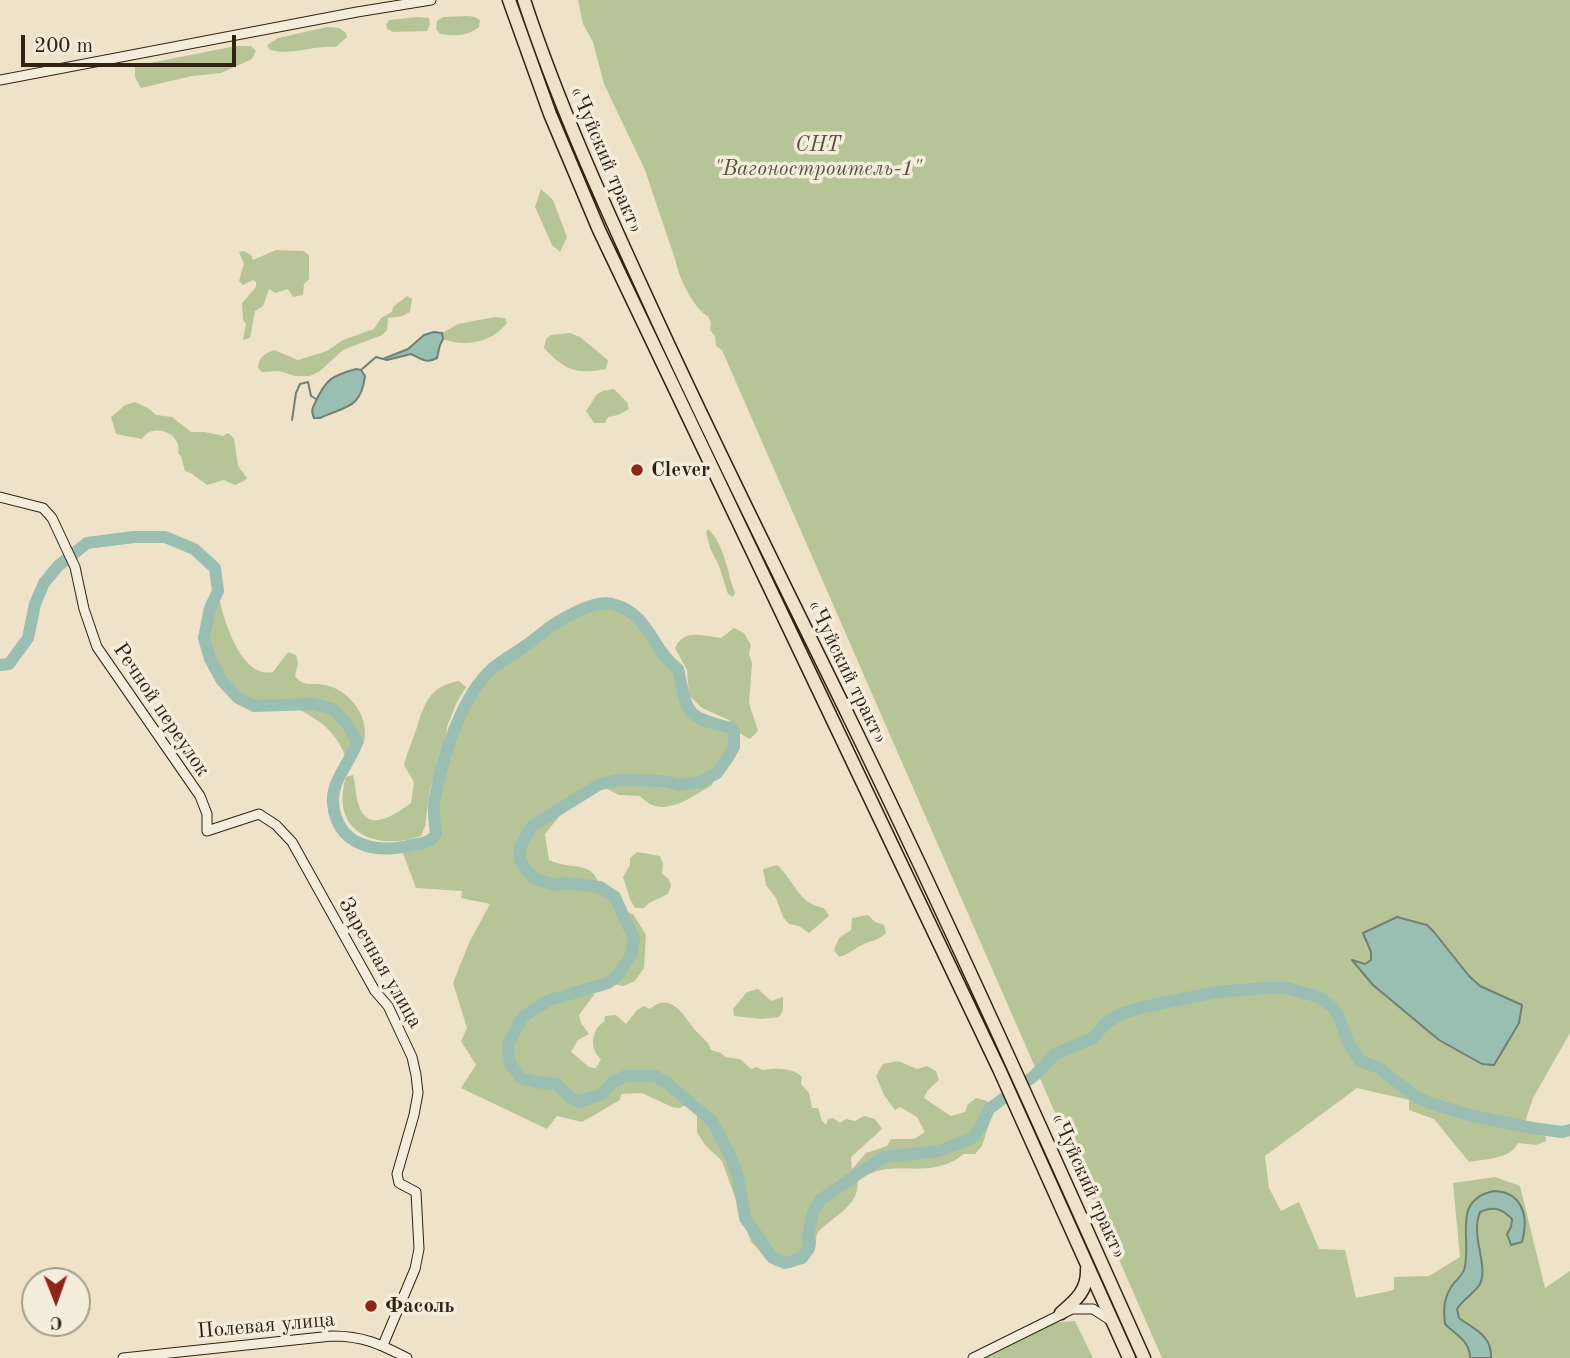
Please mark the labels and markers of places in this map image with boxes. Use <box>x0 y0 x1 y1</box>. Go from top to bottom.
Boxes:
place label: Clever <box>651 457 710 483</box>
marker: Clever <box>629 462 645 478</box>
place label: Фасоль <box>385 1293 455 1319</box>
marker: Фасоль <box>363 1298 379 1314</box>

